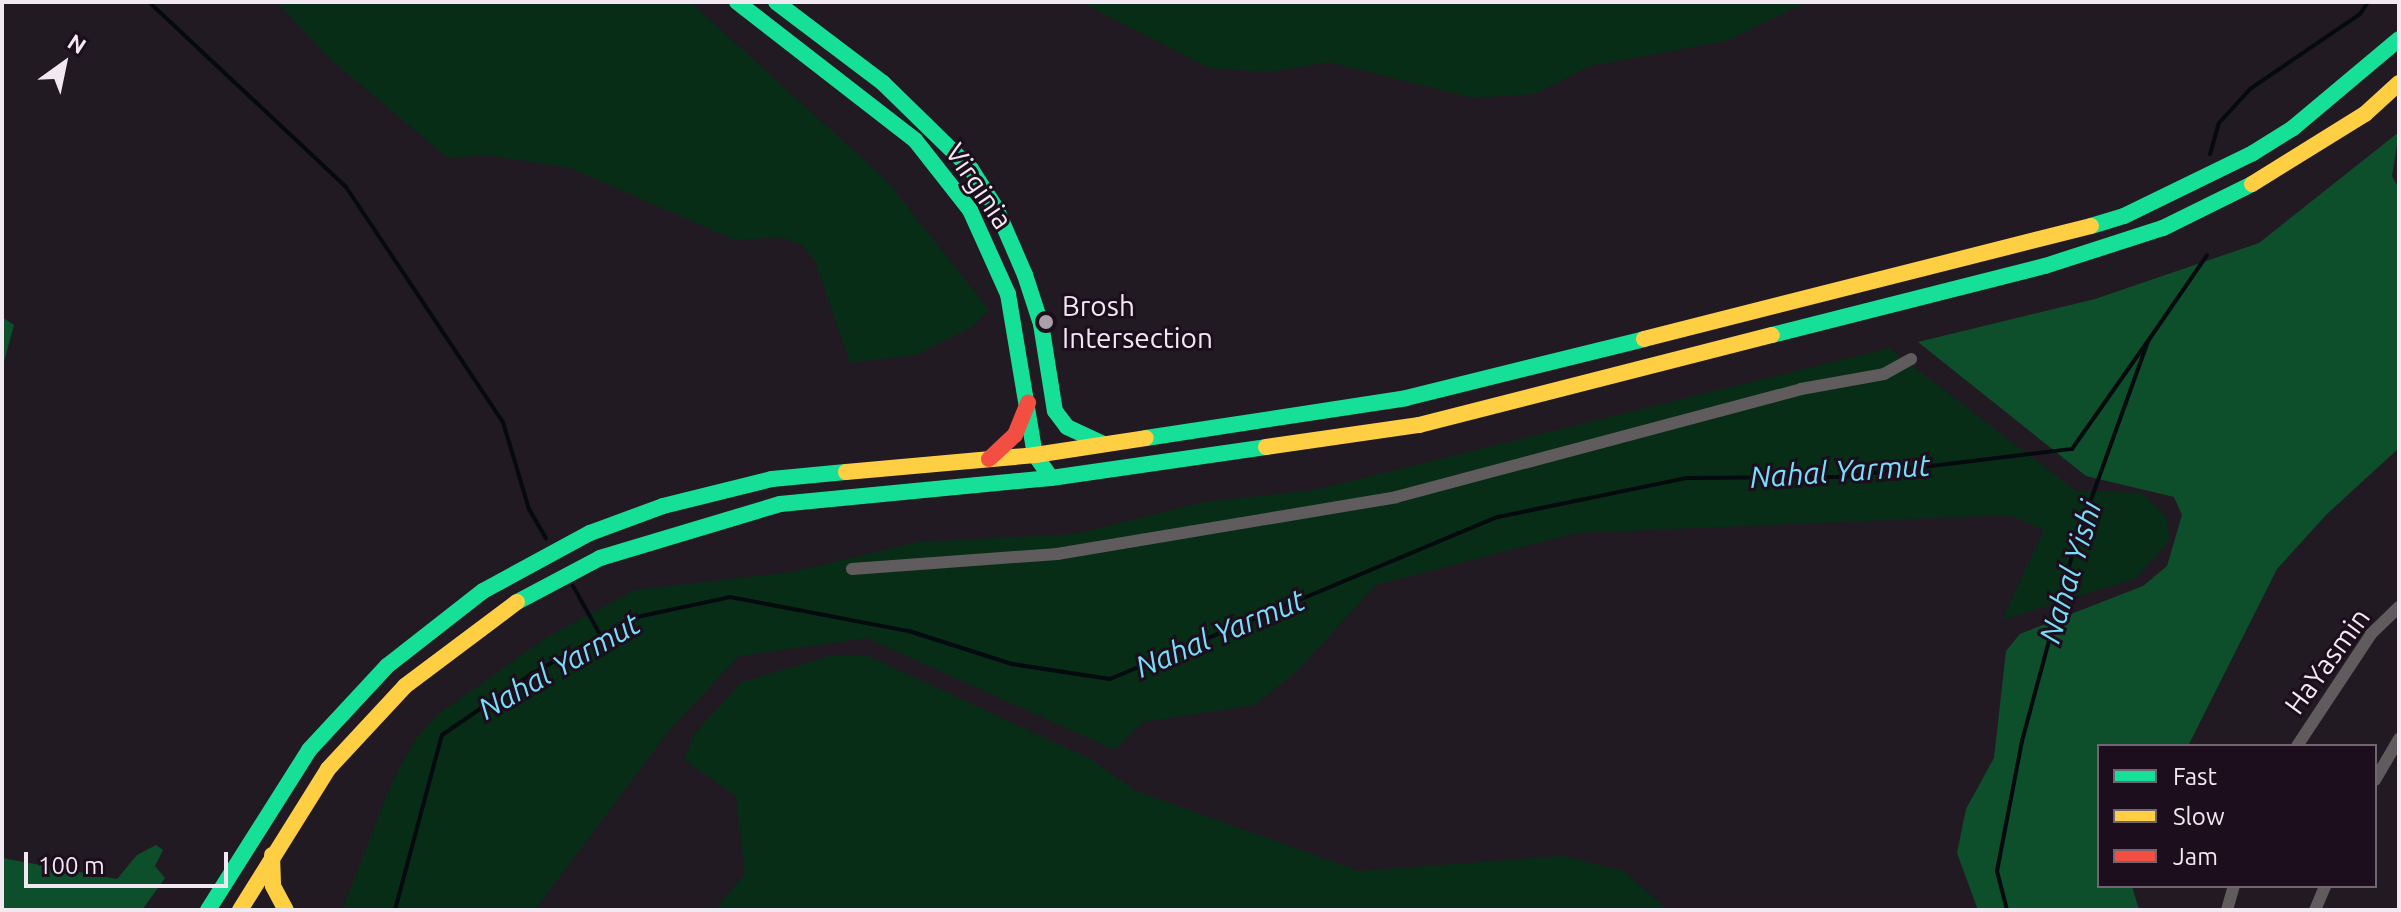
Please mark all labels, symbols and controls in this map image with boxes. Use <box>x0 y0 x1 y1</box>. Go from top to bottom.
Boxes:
north arrow <box>24 24 104 104</box>
text: N <box>64 28 91 58</box>
street label: Virginia <box>938 137 1020 235</box>
place label: Brosh Intersection <box>1062 289 1213 355</box>
marker: Brosh Intersection <box>1037 313 1055 331</box>
water label: Nahal Yarmut <box>1749 447 1931 495</box>
water label: Nahal Yishi <box>2031 497 2109 647</box>
water label: Nahal Yarmut <box>1130 581 1310 685</box>
street label: HaYasmin <box>2277 602 2377 720</box>
water label: Nahal Yarmut <box>472 605 646 727</box>
legend <box>2097 744 2377 888</box>
text: Fast <box>2173 763 2217 790</box>
text: Slow <box>2173 803 2225 830</box>
scale bar <box>28 836 232 886</box>
text: Jam <box>2173 843 2218 870</box>
text: 100 m <box>38 852 105 879</box>

